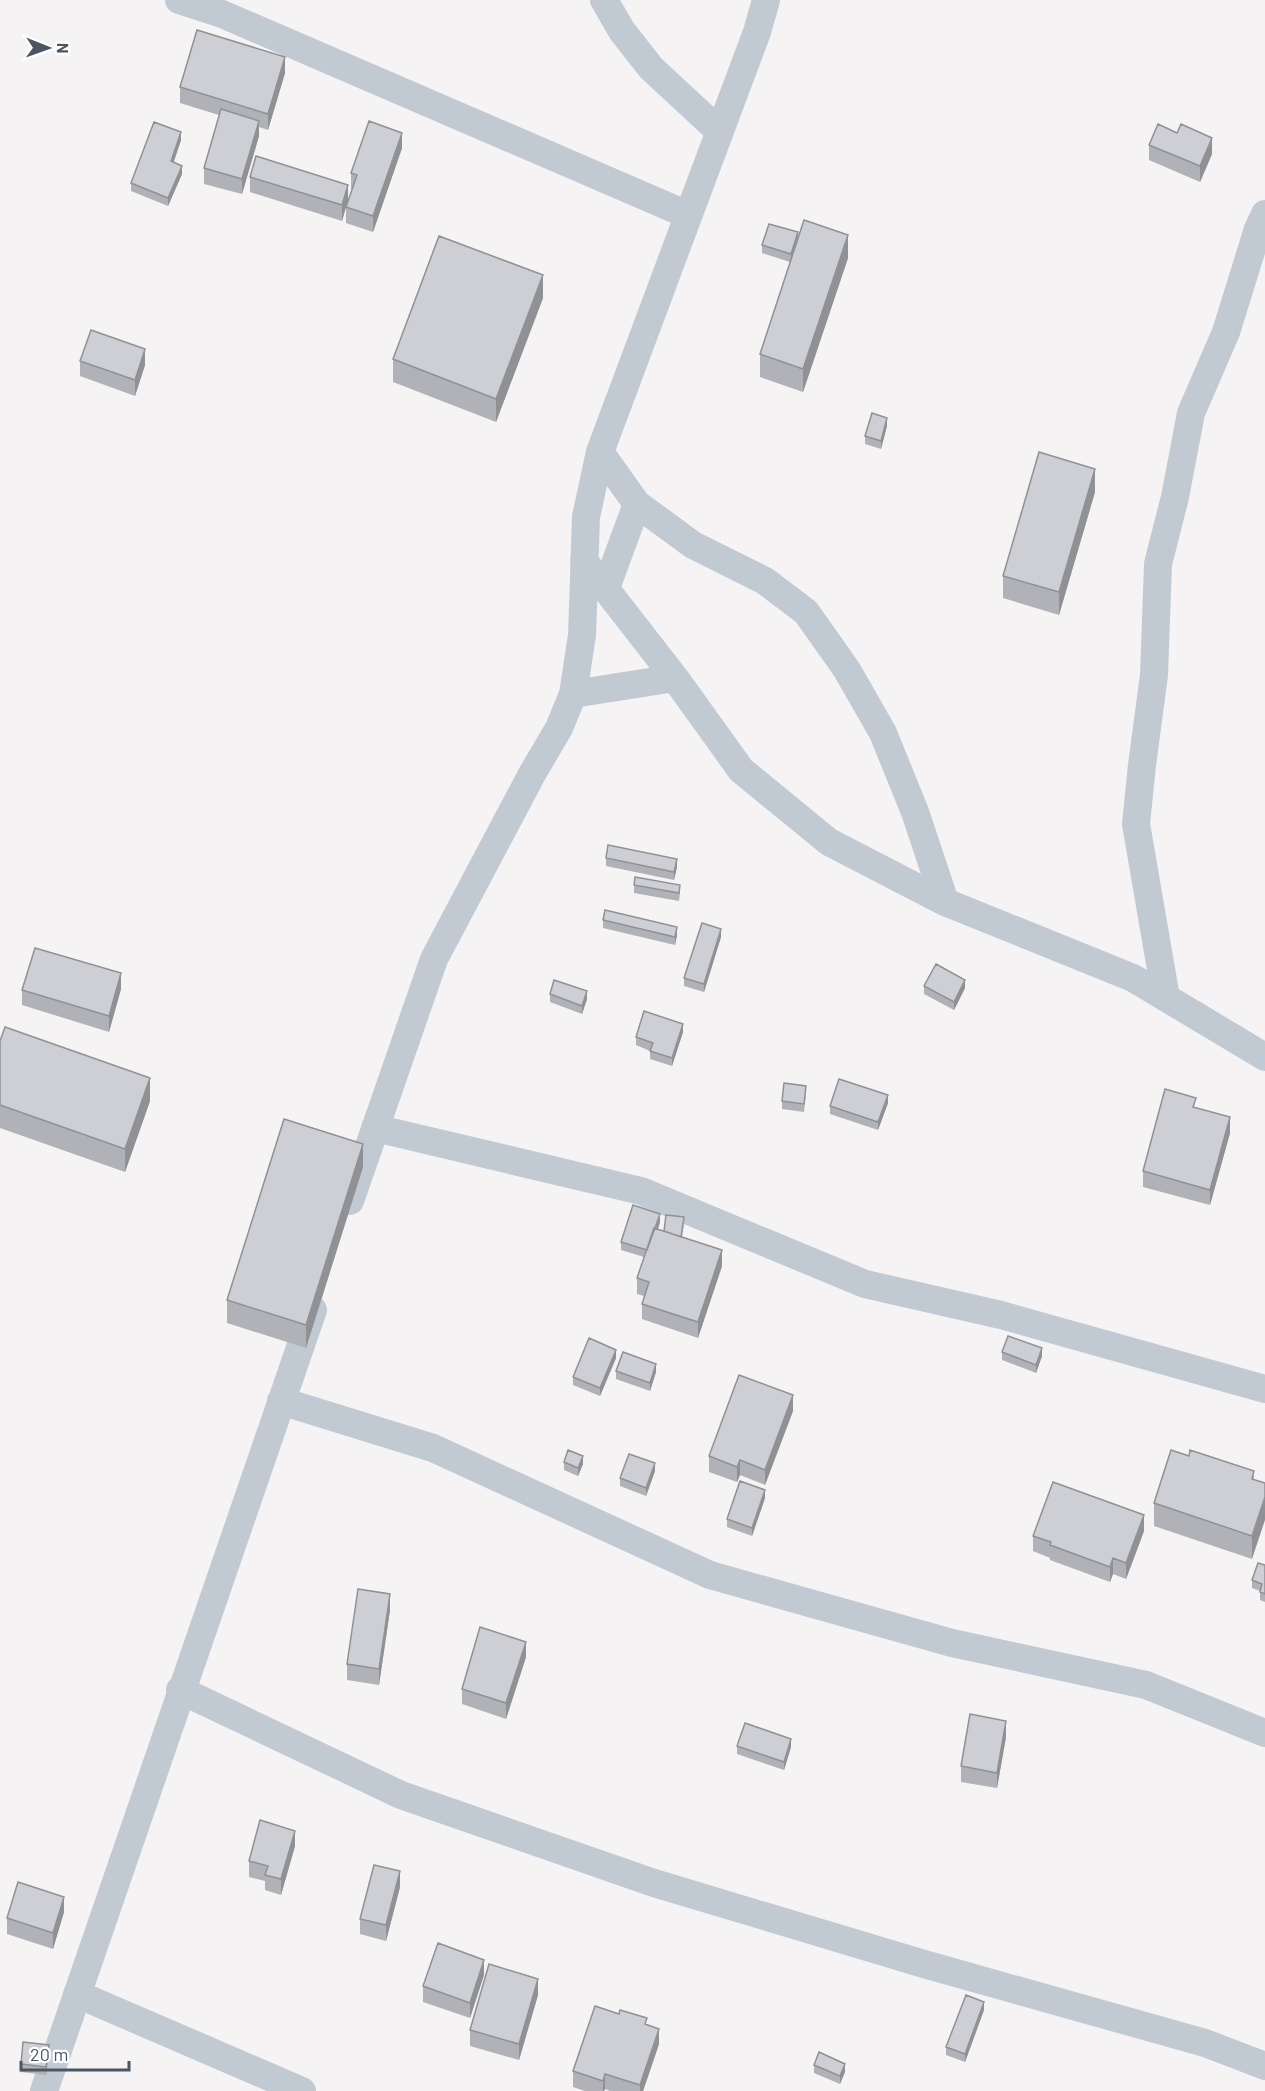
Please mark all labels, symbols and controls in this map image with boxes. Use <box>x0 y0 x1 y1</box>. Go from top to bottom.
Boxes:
north arrow <box>18 18 78 78</box>
text: N <box>54 43 73 54</box>
scale bar <box>21 2034 129 2072</box>
text: 20 m <box>30 2043 68 2065</box>

